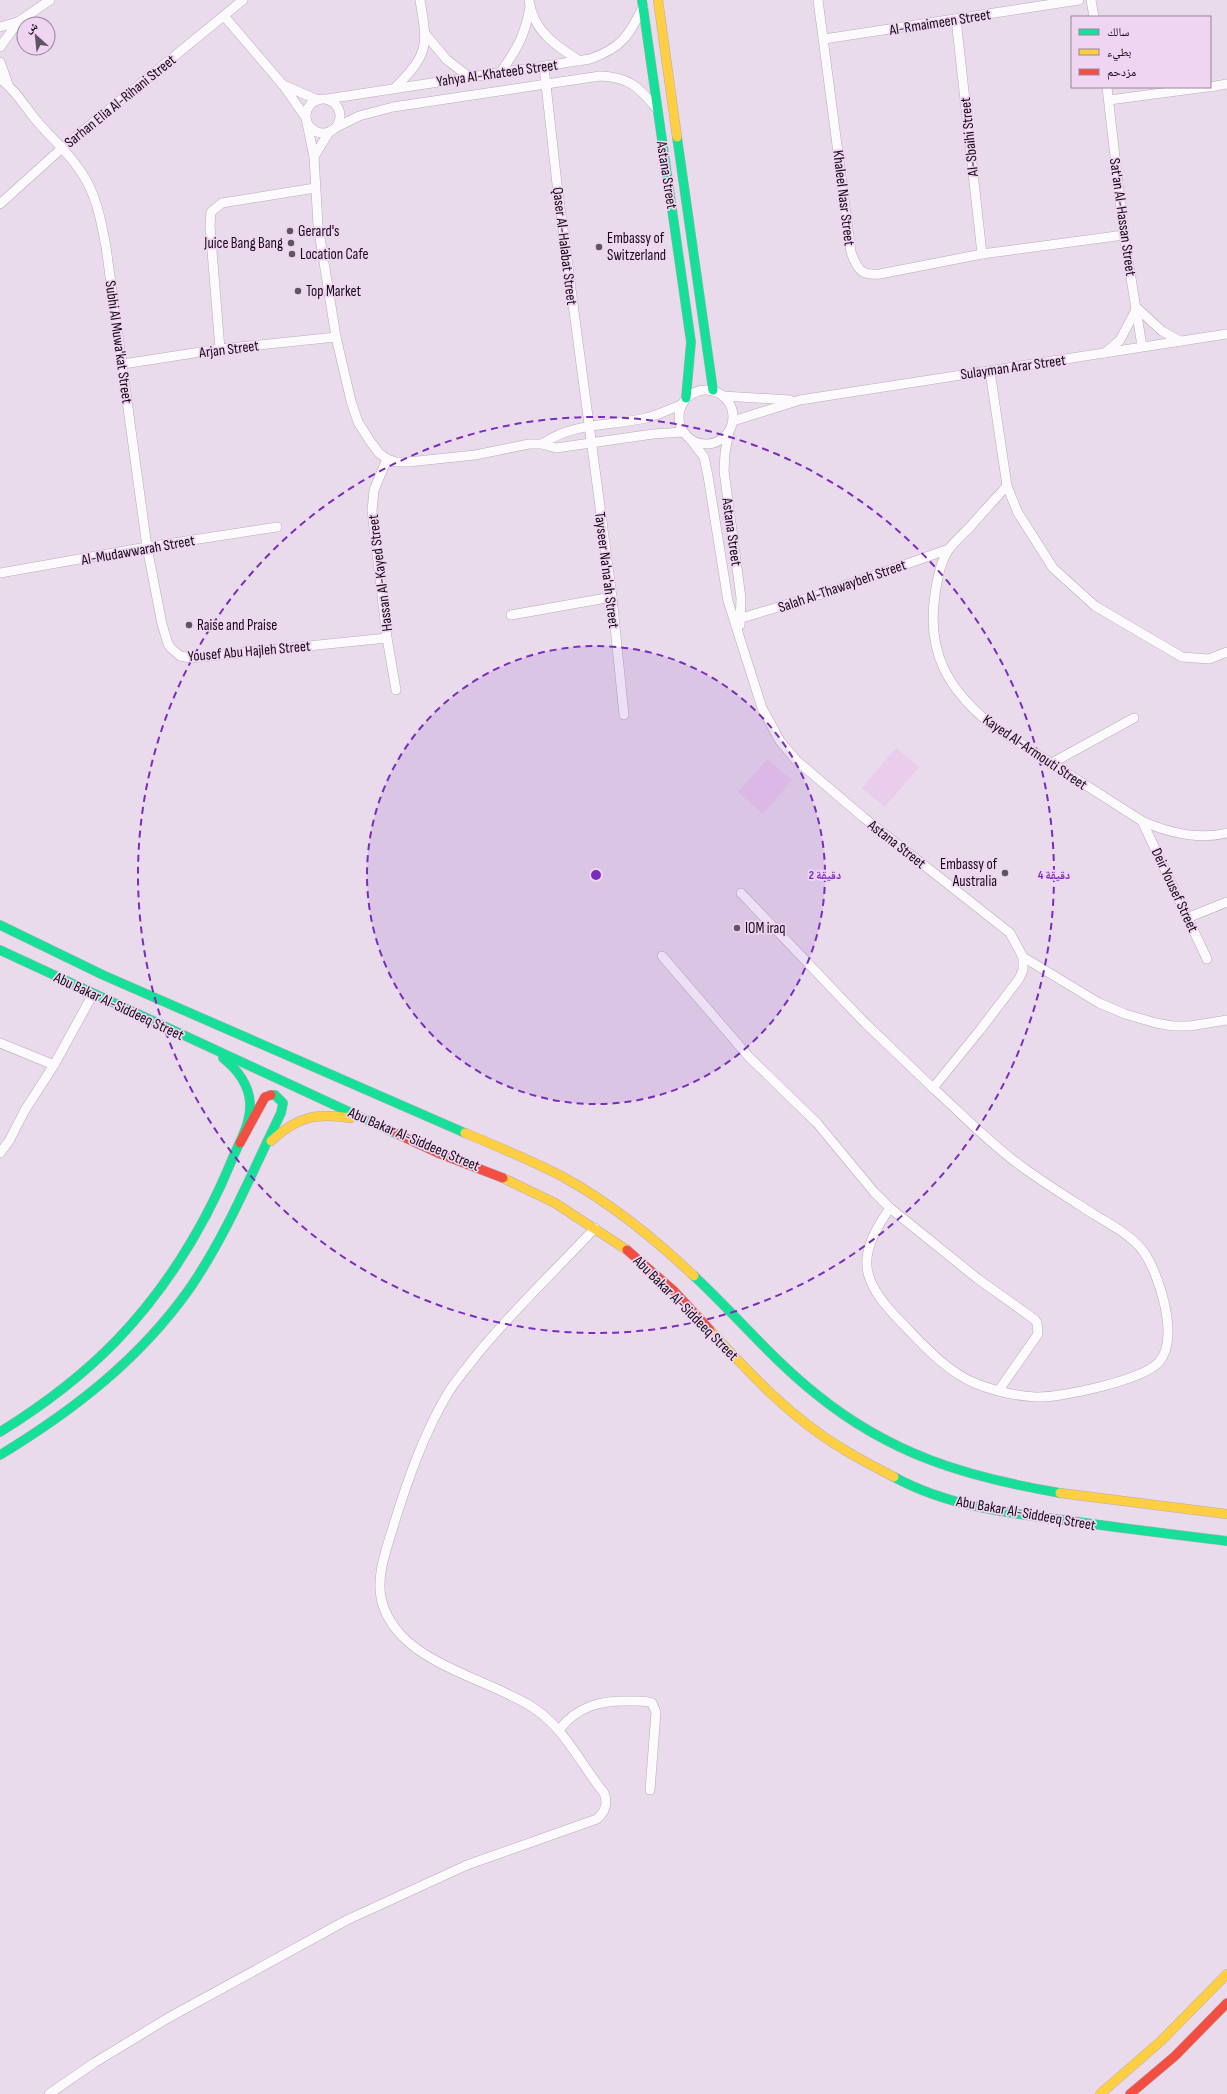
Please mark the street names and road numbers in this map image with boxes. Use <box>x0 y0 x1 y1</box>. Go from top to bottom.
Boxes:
street label: Al-Rmaimeen Street <box>887 5 992 40</box>
street label: Sarhan Elia Al-Rihani Street <box>61 50 180 152</box>
street label: Yahya Al-Khateeb Street <box>435 56 559 91</box>
street label: Al-Sbaihi Street <box>956 96 983 178</box>
street label: Astana Street <box>652 139 681 211</box>
street label: Khaleel Nasr Street <box>828 149 859 247</box>
street label: Sat'an Al-Hassan Street <box>1105 157 1140 278</box>
street label: Qaser Al-Halabat Street <box>548 186 581 307</box>
street label: Subhi Al Muwa'kat Street <box>100 279 137 405</box>
street label: Arjan Street <box>197 336 260 363</box>
street label: Sulayman Arar Street <box>959 351 1067 384</box>
street label: Astana Street <box>717 496 746 568</box>
street label: Tayseer Na'na'ah Street <box>590 511 623 630</box>
street label: Hassan Al-Kayed Street <box>364 513 397 633</box>
street label: Al-Mudawwarah Street <box>79 531 197 570</box>
street label: Salah Al-Thawaybeh Street <box>776 556 909 617</box>
street label: Yousef Abu Hajleh Street <box>187 637 312 666</box>
street label: Kayed Al-Armouti Street <box>979 710 1091 795</box>
street label: Astana Street <box>863 815 930 873</box>
street label: Deir Yousef Street <box>1147 845 1202 936</box>
street label: Abu Bakar Al-Siddeeq Street <box>50 968 187 1045</box>
street label: Abu Bakar Al-Siddeeq Street <box>344 1103 483 1176</box>
street label: Abu Bakar Al-Siddeeq Street <box>628 1251 743 1365</box>
street label: Abu Bakar Al-Siddeeq Street <box>954 1492 1097 1535</box>

